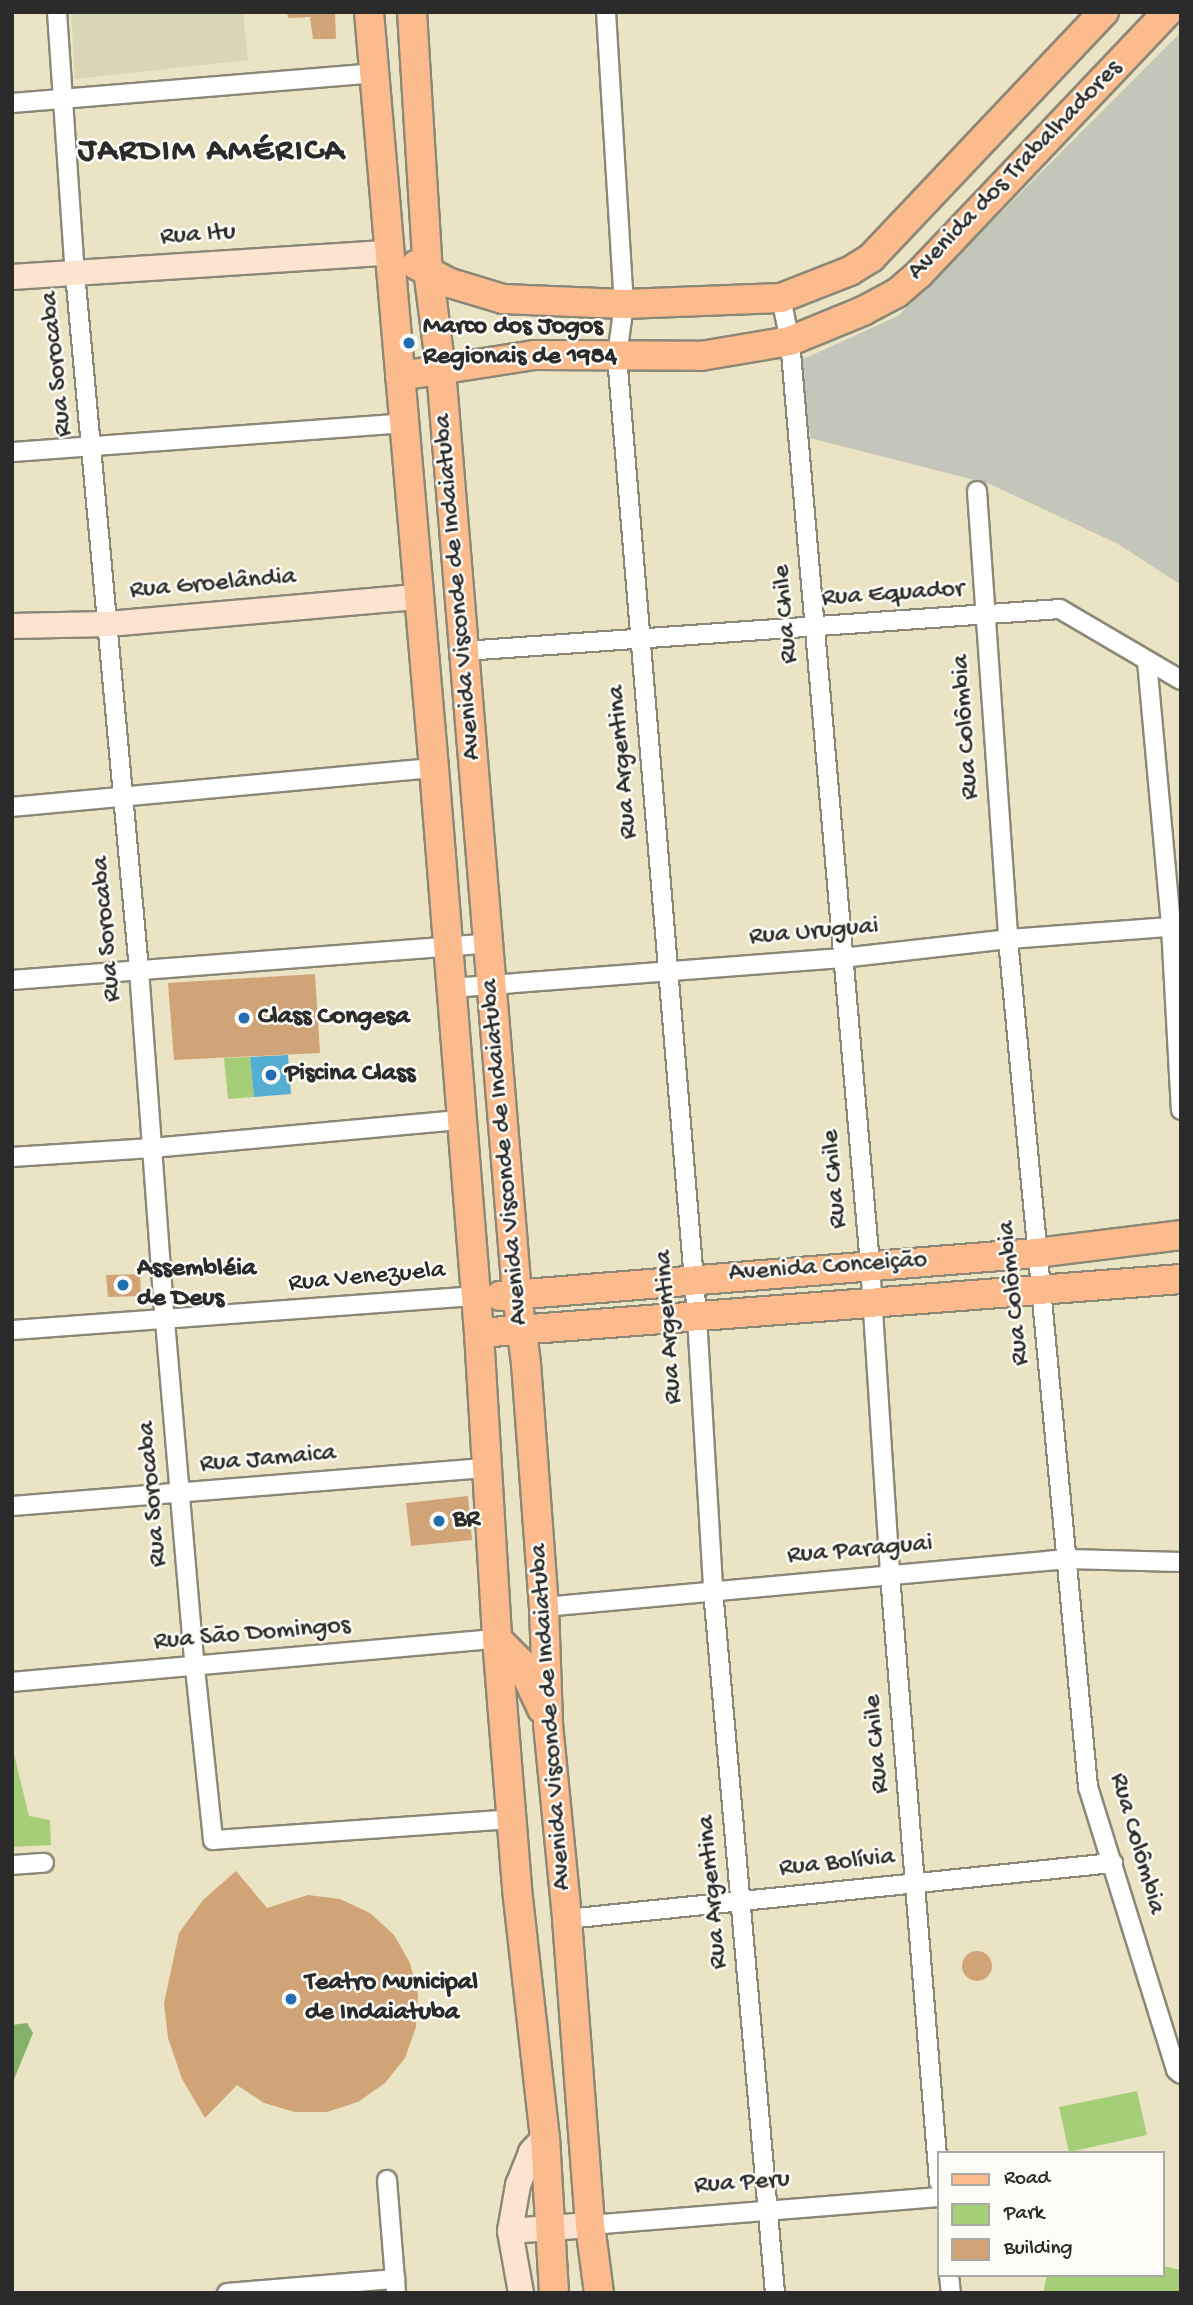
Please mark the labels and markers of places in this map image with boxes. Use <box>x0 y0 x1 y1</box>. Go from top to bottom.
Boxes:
place label: Marco dos Jogos Regionais de 1984 <box>423 312 617 374</box>
marker: Marco dos Jogos Regionais de 1984 <box>401 335 417 351</box>
place label: Class Congesa <box>258 1002 410 1034</box>
marker: Class Congesa <box>236 1010 252 1026</box>
place label: Piscina Class <box>285 1059 415 1091</box>
marker: Piscina Class <box>263 1067 279 1083</box>
place label: Assembléia de Deus <box>137 1254 256 1316</box>
marker: Assembléia de Deus <box>115 1277 131 1293</box>
place label: BR <box>453 1505 480 1537</box>
marker: BR <box>431 1513 447 1529</box>
place label: Teatro Municipal de Indaiatuba <box>305 1968 478 2030</box>
marker: Teatro Municipal de Indaiatuba <box>283 1991 299 2007</box>

